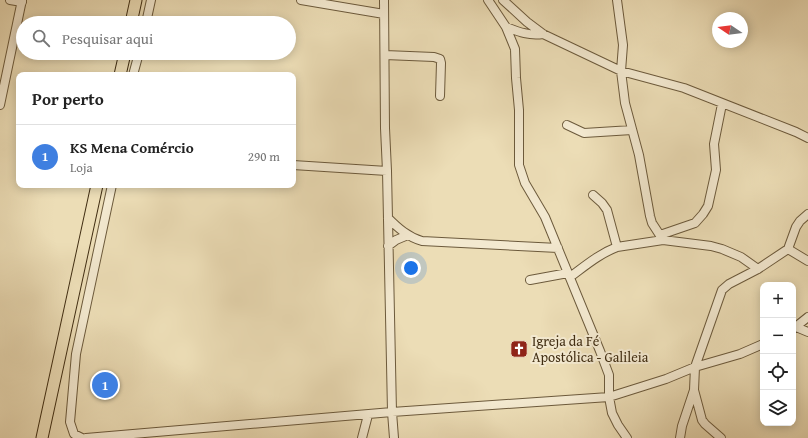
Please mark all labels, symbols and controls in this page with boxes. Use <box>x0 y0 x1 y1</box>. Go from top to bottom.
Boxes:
north arrow <box>712 12 748 48</box>
search box <box>16 16 296 60</box>
icon: search <box>30 27 52 49</box>
text: Pesquisar aqui <box>62 28 153 49</box>
text: Por perto <box>32 86 104 111</box>
text: KS Mena Comércio <box>70 137 194 158</box>
text: 1 <box>42 147 48 166</box>
text: 290 m <box>248 147 280 166</box>
text: Loja <box>70 158 93 177</box>
your location <box>401 258 421 278</box>
map controls <box>760 282 796 426</box>
button: + <box>760 282 796 318</box>
button: − <box>760 318 796 354</box>
place label: Igreja da Fé Apostólica - Galileia <box>532 331 649 367</box>
church icon: Igreja da Fé Apostólica - Galileia <box>509 339 529 359</box>
button: locate <box>760 354 796 390</box>
pin: 1 <box>92 370 118 400</box>
button: layers <box>760 390 796 426</box>

